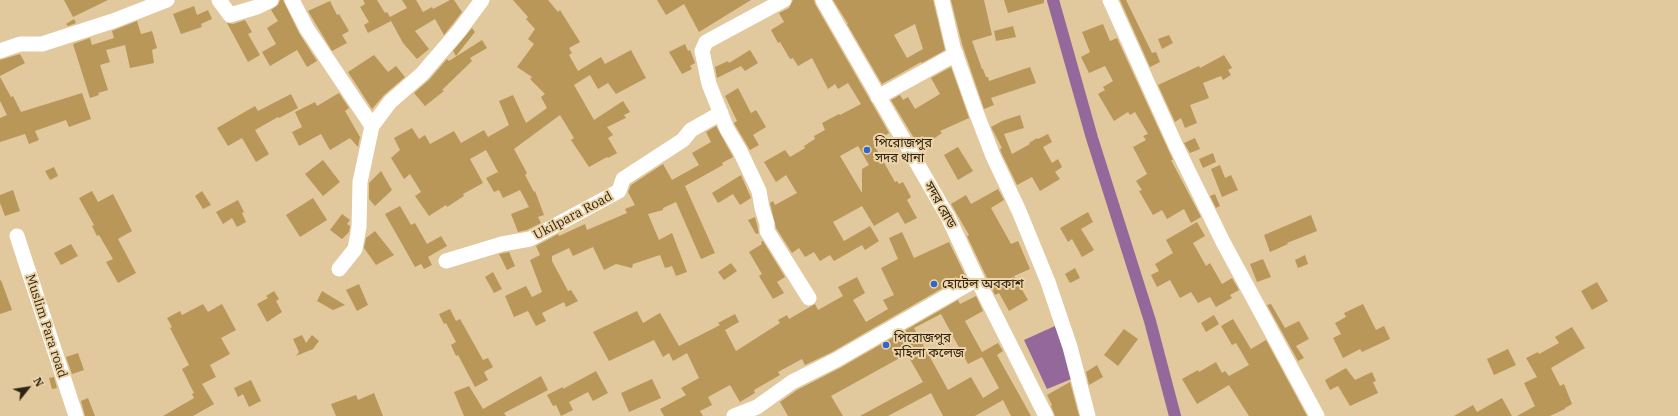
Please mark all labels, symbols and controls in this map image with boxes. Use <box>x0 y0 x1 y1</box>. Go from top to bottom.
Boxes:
place label: পিরোজপুর সদর থানা <box>875 135 932 166</box>
marker: পিরোজপুর সদর থানা <box>862 145 872 155</box>
street label: সদর রোড <box>921 179 959 231</box>
street label: Ukilpara Road <box>531 189 615 243</box>
street label: Muslim Para road <box>22 272 70 380</box>
place label: হোটেল অবকাশ <box>942 276 1024 292</box>
marker: হোটেল অবকাশ <box>929 279 939 289</box>
place label: পিরোজপুর মহিলা কলেজ <box>894 330 964 361</box>
marker: পিরোজপুর মহিলা কলেজ <box>881 340 891 350</box>
north arrow <box>8 368 48 408</box>
text: N <box>30 375 47 389</box>

